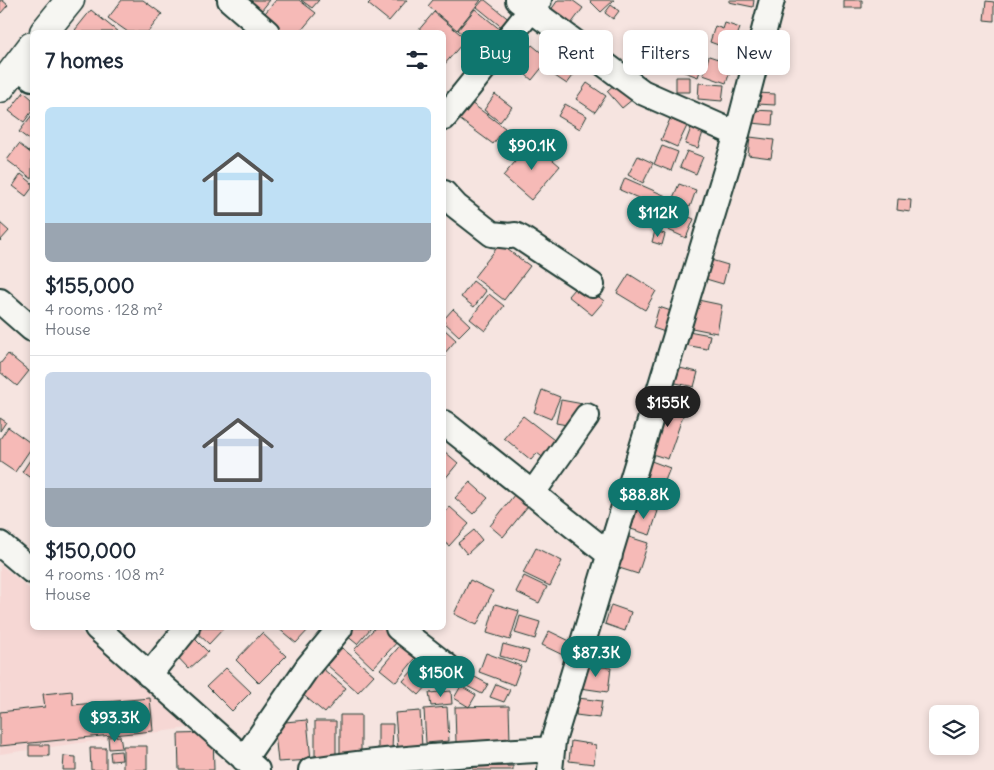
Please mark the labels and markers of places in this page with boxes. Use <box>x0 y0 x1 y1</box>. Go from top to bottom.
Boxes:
pin: $90.1K <box>491 128 573 171</box>
pin: $112K <box>623 196 693 238</box>
pin: $155K <box>633 386 703 428</box>
pin: $88.8K <box>603 478 685 520</box>
pin: $87.3K <box>555 636 637 678</box>
pin: $150K <box>406 656 476 698</box>
pin: $93.3K <box>74 700 156 743</box>

